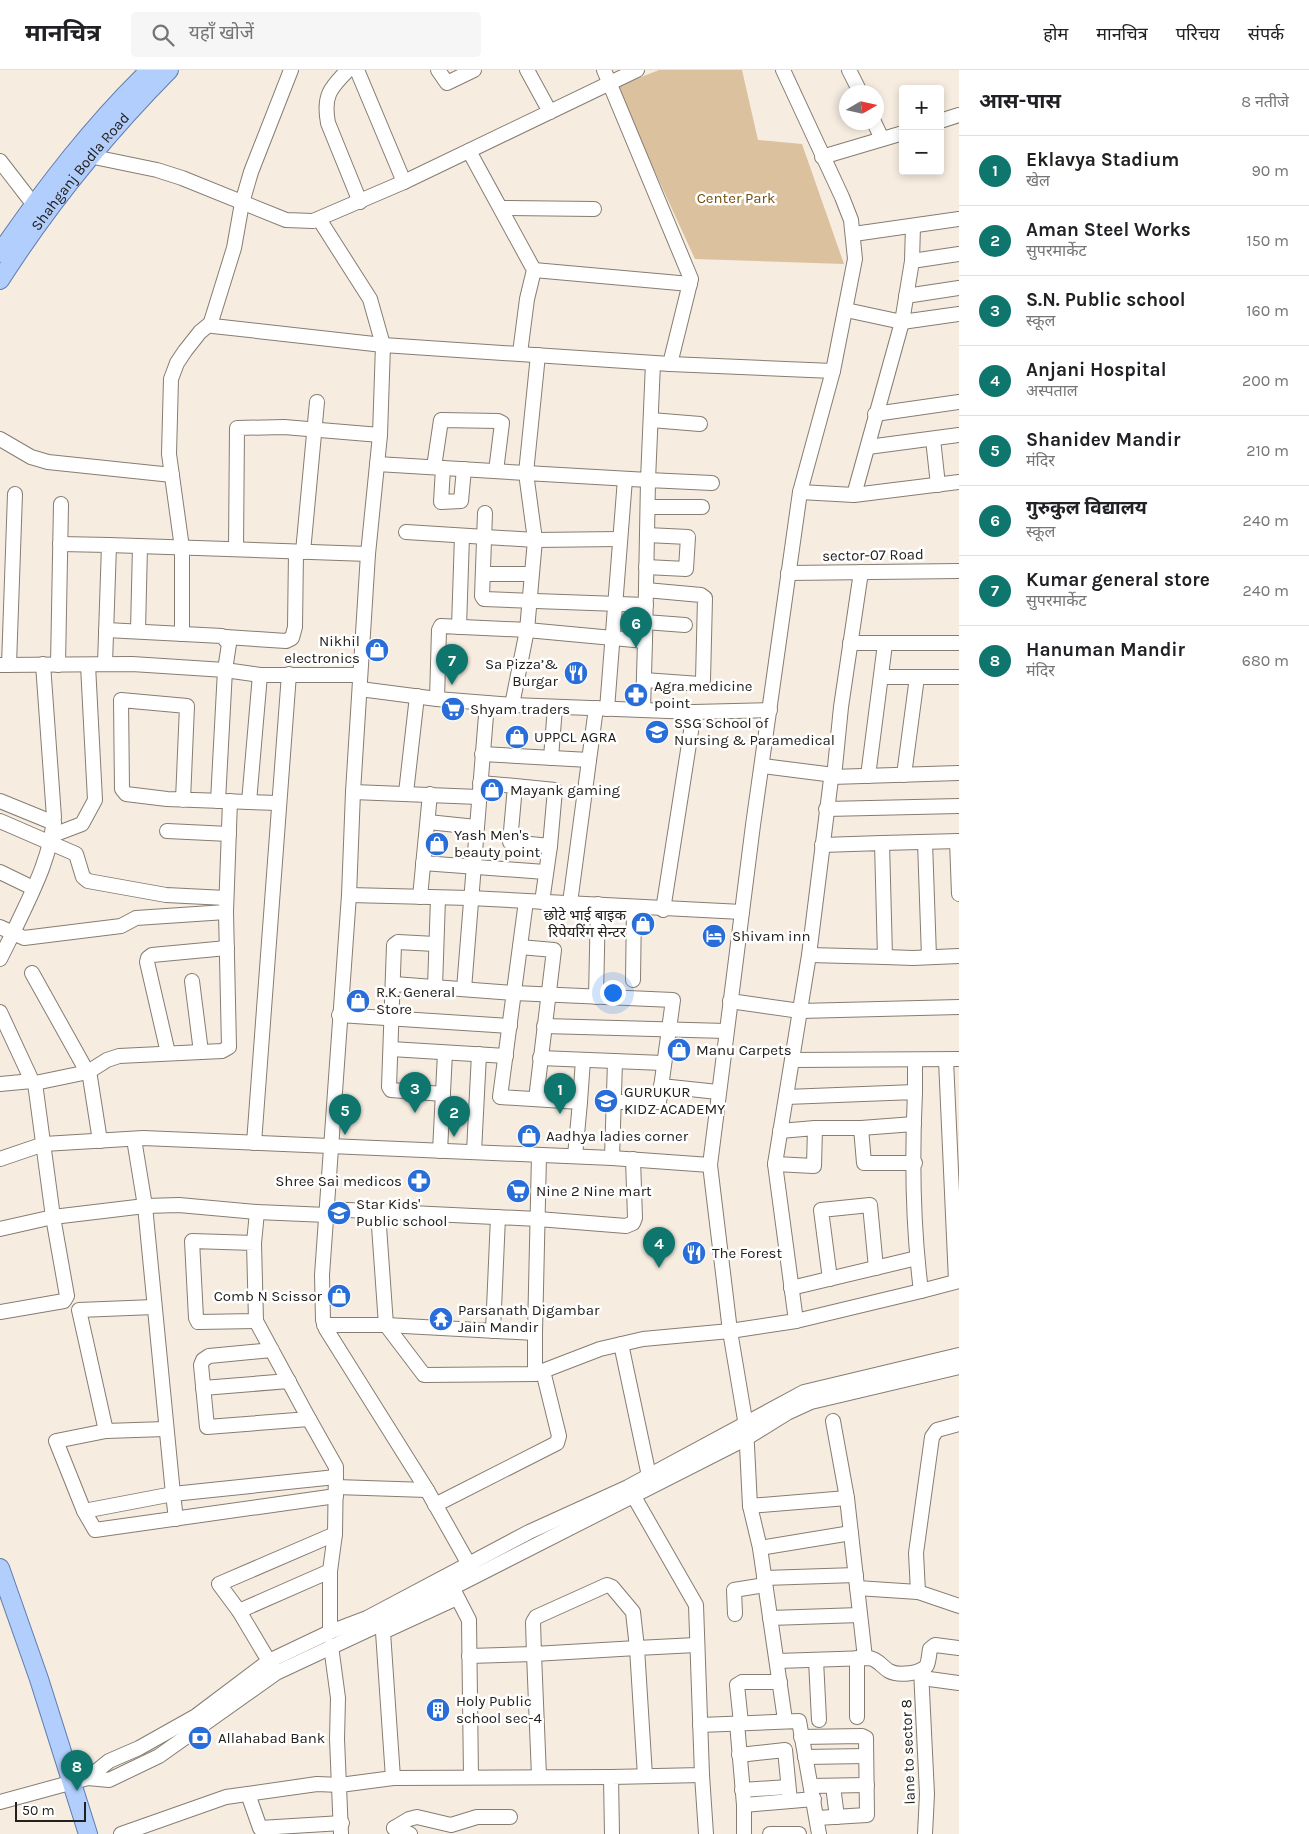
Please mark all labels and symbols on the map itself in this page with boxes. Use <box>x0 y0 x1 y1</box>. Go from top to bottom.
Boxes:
north arrow <box>839 85 884 130</box>
street label: Shahganj Bodla Road <box>27 109 133 234</box>
park label: Center Park <box>697 189 775 207</box>
street label: sector-07 Road <box>822 545 924 565</box>
pin: 6 <box>620 607 652 648</box>
place label: Nikhil electronics <box>284 632 360 667</box>
shop icon: Nikhil electronics <box>364 637 390 663</box>
pin: 7 <box>436 644 468 685</box>
place label: Sa Pizza’& Burgar <box>485 655 559 690</box>
restaurant icon: Sa Pizza’& Burgar <box>563 660 589 686</box>
place label: Agra medicine point <box>654 677 752 712</box>
pharmacy icon: Agra medicine point <box>623 682 649 708</box>
supermarket icon: Shyam traders <box>440 696 466 722</box>
place label: Shyam traders <box>470 700 570 718</box>
place label: SSG School of Nursing & Paramedical <box>674 714 835 749</box>
school or university icon: SSG School of Nursing & Paramedical <box>644 719 670 745</box>
shop icon: UPPCL AGRA <box>504 724 530 750</box>
place label: UPPCL AGRA <box>534 728 617 746</box>
shop icon: Mayank gaming <box>479 777 505 803</box>
place label: Mayank gaming <box>510 781 621 799</box>
place label: Yash Men's beauty point <box>454 826 541 861</box>
shop icon: Yash Men's beauty point <box>424 831 450 857</box>
place label: छोटे भाई बाइक रिपेयरिंग सेन्टर <box>544 906 627 941</box>
shop icon: छोटे भाई बाइक रिपेयरिंग सेन्टर <box>630 911 656 937</box>
hotel icon: Shivam inn <box>701 923 727 949</box>
place label: Shivam inn <box>732 927 811 945</box>
your location <box>600 980 626 1006</box>
place label: R.K. General Store <box>376 983 455 1018</box>
shop icon: R.K. General Store <box>345 988 371 1014</box>
shop icon: Manu Carpets <box>666 1037 692 1063</box>
place label: Manu Carpets <box>696 1041 792 1059</box>
pin: 3 <box>399 1072 431 1113</box>
pin: 1 <box>544 1073 576 1114</box>
place label: GURUKUR KIDZ ACADEMY <box>624 1083 726 1118</box>
school or university icon: GURUKUR KIDZ ACADEMY <box>593 1088 619 1114</box>
pin: 5 <box>329 1094 361 1135</box>
pin: 2 <box>438 1096 470 1137</box>
shop icon: Aadhya ladies corner <box>516 1123 542 1149</box>
place label: Aadhya ladies corner <box>546 1127 689 1145</box>
pharmacy icon: Shree Sai medicos <box>406 1168 432 1194</box>
place label: Shree Sai medicos <box>275 1172 402 1190</box>
supermarket icon: Nine 2 Nine mart <box>505 1178 531 1204</box>
place label: Nine 2 Nine mart <box>536 1182 652 1200</box>
place label: Star Kids' Public school <box>356 1195 448 1230</box>
school or university icon: Star Kids' Public school <box>326 1200 352 1226</box>
pin: 4 <box>643 1227 675 1268</box>
restaurant icon: The Forest <box>681 1240 707 1266</box>
place label: The Forest <box>712 1244 782 1262</box>
shop icon: Comb N Scissor <box>326 1283 352 1309</box>
place label: Comb N Scissor <box>214 1287 323 1305</box>
place label: Parsanath Digambar Jain Mandir <box>458 1301 600 1336</box>
temple icon: Parsanath Digambar Jain Mandir <box>428 1306 454 1332</box>
place label: Holy Public school sec-4 <box>456 1692 542 1727</box>
building icon: Holy Public school sec-4 <box>425 1697 451 1723</box>
street label: lane to sector 8 <box>897 1699 919 1805</box>
bank icon: Allahabad Bank <box>187 1725 213 1751</box>
place label: Allahabad Bank <box>218 1729 325 1747</box>
pin: 8 <box>61 1750 93 1791</box>
scale bar <box>15 1799 86 1822</box>

